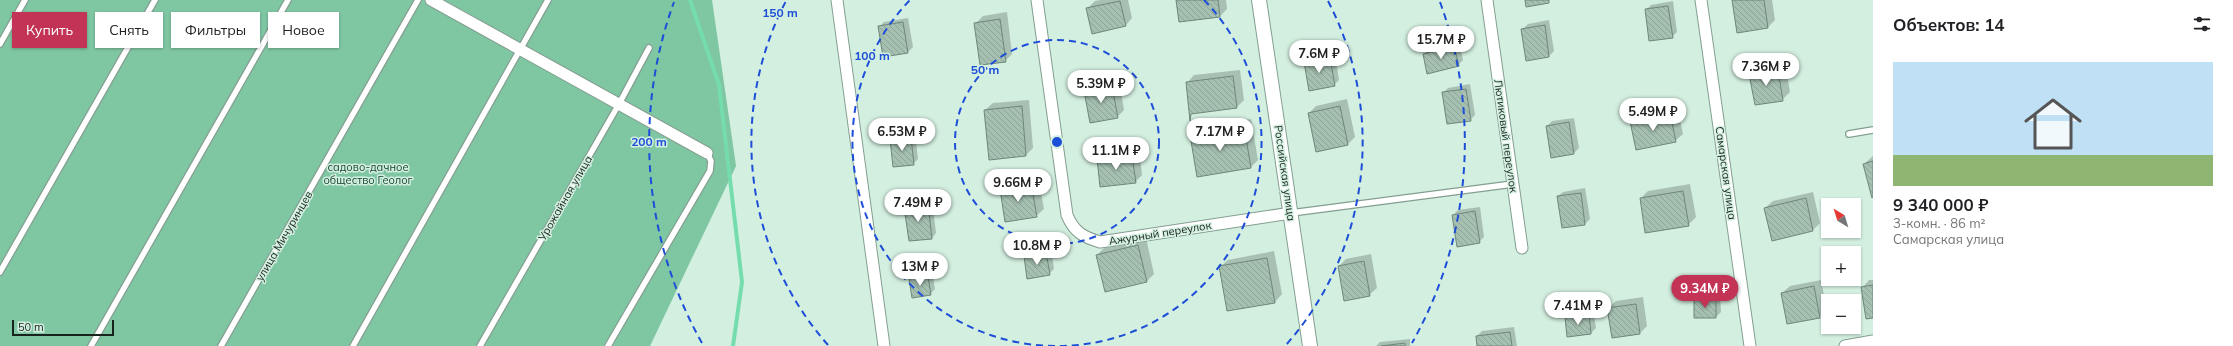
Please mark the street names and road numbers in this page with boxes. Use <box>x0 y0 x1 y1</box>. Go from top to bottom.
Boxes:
street label: Лютиковый переулок <box>1491 78 1521 194</box>
street label: Российская улица <box>1271 124 1299 222</box>
street label: Самарская улица <box>1713 125 1739 221</box>
street label: Урожайная улица <box>534 153 595 244</box>
street label: улица Мичуринцев <box>252 188 316 284</box>
street label: Ажурный переулок <box>1108 218 1212 248</box>

